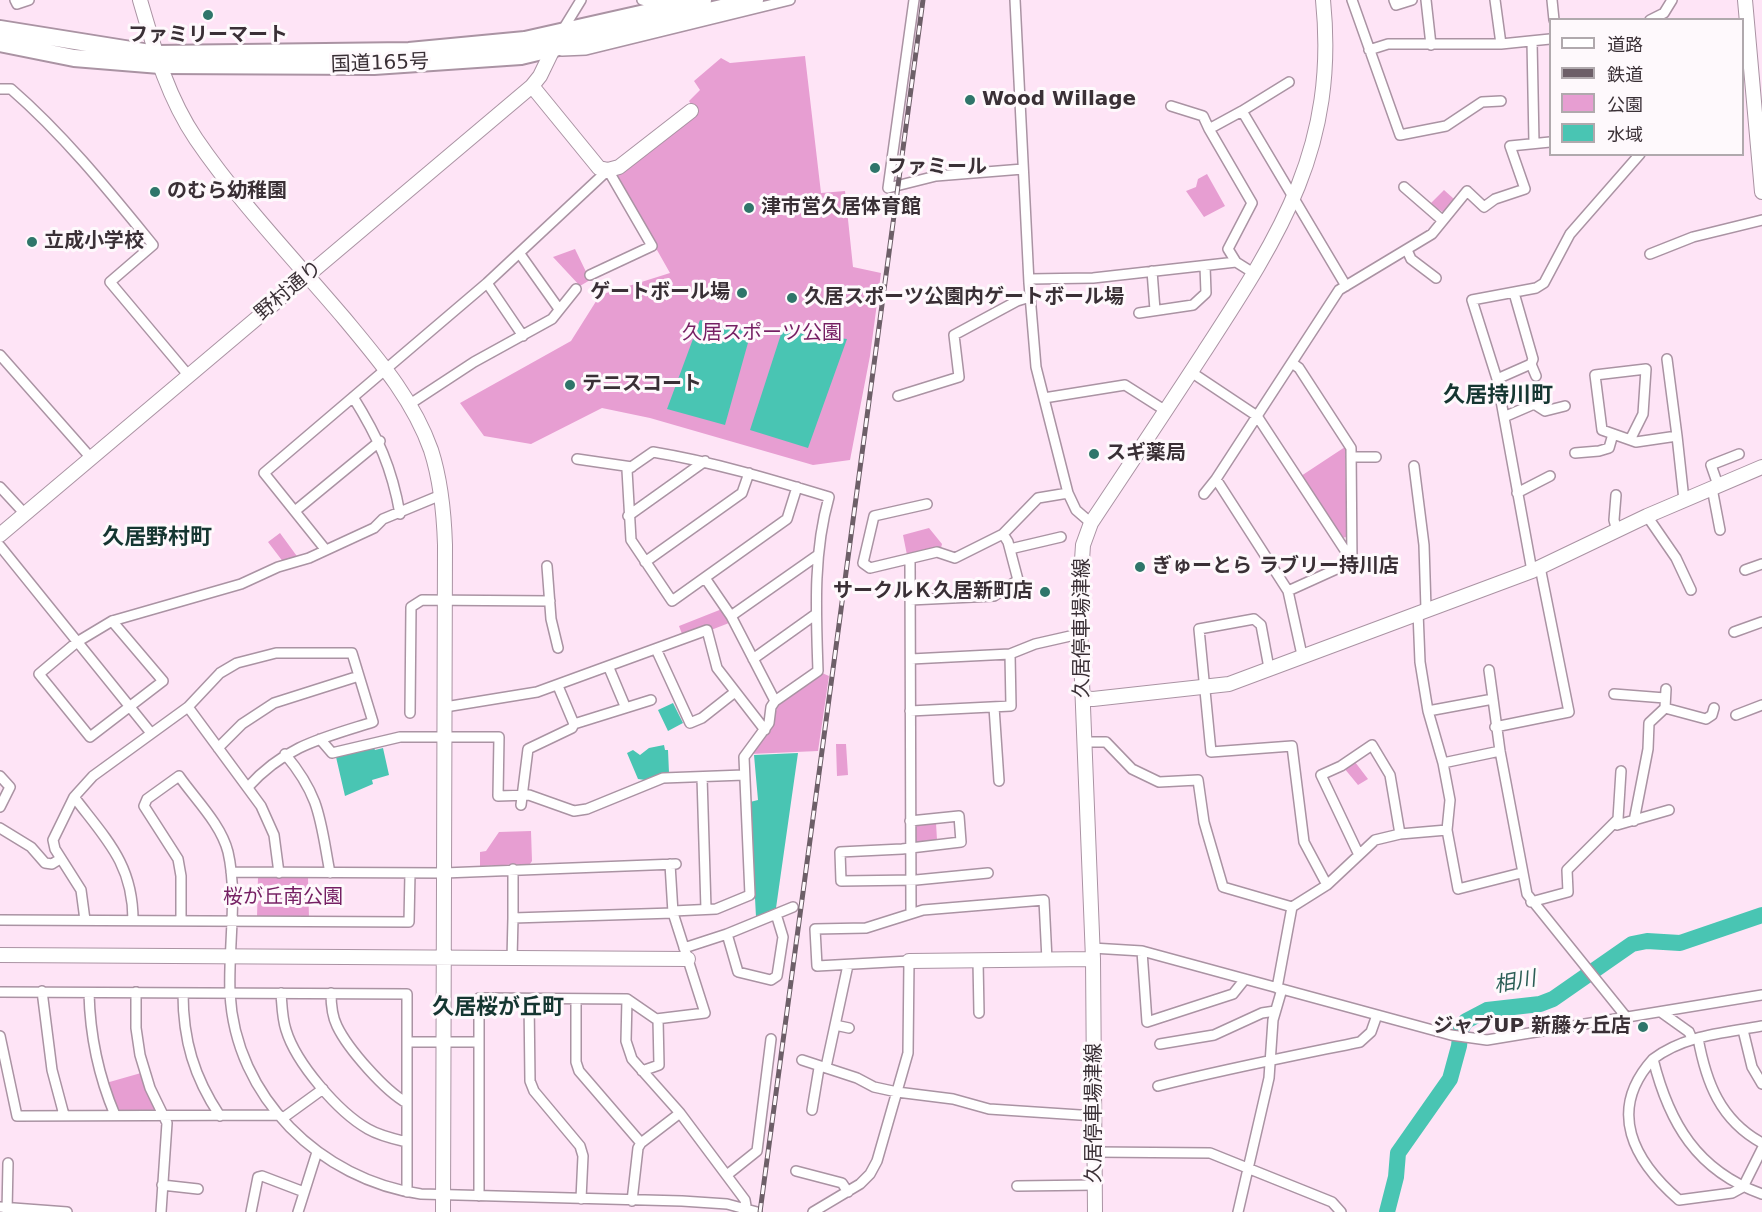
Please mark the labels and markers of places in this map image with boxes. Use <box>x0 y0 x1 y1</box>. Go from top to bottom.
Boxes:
marker: ファミリーマート <box>201 8 215 22</box>
place label: ファミリーマート <box>128 24 288 48</box>
place label: Wood Willage <box>982 88 1136 112</box>
marker: Wood Willage <box>963 93 977 107</box>
place label: ファミール <box>887 156 987 180</box>
marker: ファミール <box>868 161 882 175</box>
place label: のむら幼稚園 <box>167 180 287 204</box>
marker: のむら幼稚園 <box>148 185 162 199</box>
place label: 津市営久居体育館 <box>761 196 921 220</box>
marker: 津市営久居体育館 <box>742 201 756 215</box>
place label: 立成小学校 <box>44 230 144 254</box>
marker: 立成小学校 <box>25 235 39 249</box>
place label: ゲートボール場 <box>590 281 730 305</box>
marker: ゲートボール場 <box>735 286 749 300</box>
place label: 久居スポーツ公園内ゲートボール場 <box>804 286 1124 310</box>
marker: 久居スポーツ公園内ゲートボール場 <box>785 291 799 305</box>
place label: テニスコート <box>582 373 702 397</box>
marker: テニスコート <box>563 378 577 392</box>
place label: スギ薬局 <box>1106 442 1186 466</box>
marker: スギ薬局 <box>1087 447 1101 461</box>
place label: ぎゅーとら ラブリー持川店 <box>1152 555 1399 579</box>
marker: ぎゅーとら ラブリー持川店 <box>1133 560 1147 574</box>
place label: サークルＫ久居新町店 <box>833 580 1033 604</box>
marker: サークルＫ久居新町店 <box>1038 585 1052 599</box>
place label: ジャブUP 新藤ヶ丘店 <box>1433 1015 1631 1039</box>
marker: ジャブUP 新藤ヶ丘店 <box>1636 1020 1650 1034</box>

